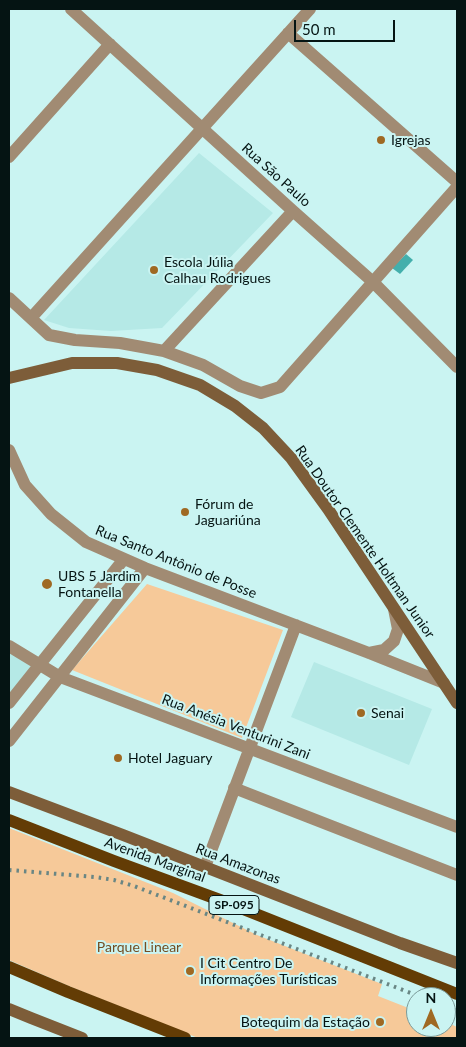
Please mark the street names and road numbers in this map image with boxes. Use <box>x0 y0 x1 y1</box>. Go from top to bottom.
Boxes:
street label: Rua São Paulo <box>238 140 314 210</box>
street label: Rua Doutor Clemente Holtman Junior <box>292 442 438 642</box>
street label: Rua Santo Antônio de Posse <box>93 522 259 602</box>
street label: Rua Anésia Venturini Zani <box>159 691 313 763</box>
street label: Avenida Marginal <box>102 834 208 886</box>
street label: Rua Amazonas <box>193 840 283 888</box>
road number: SP-095 <box>209 896 259 914</box>

